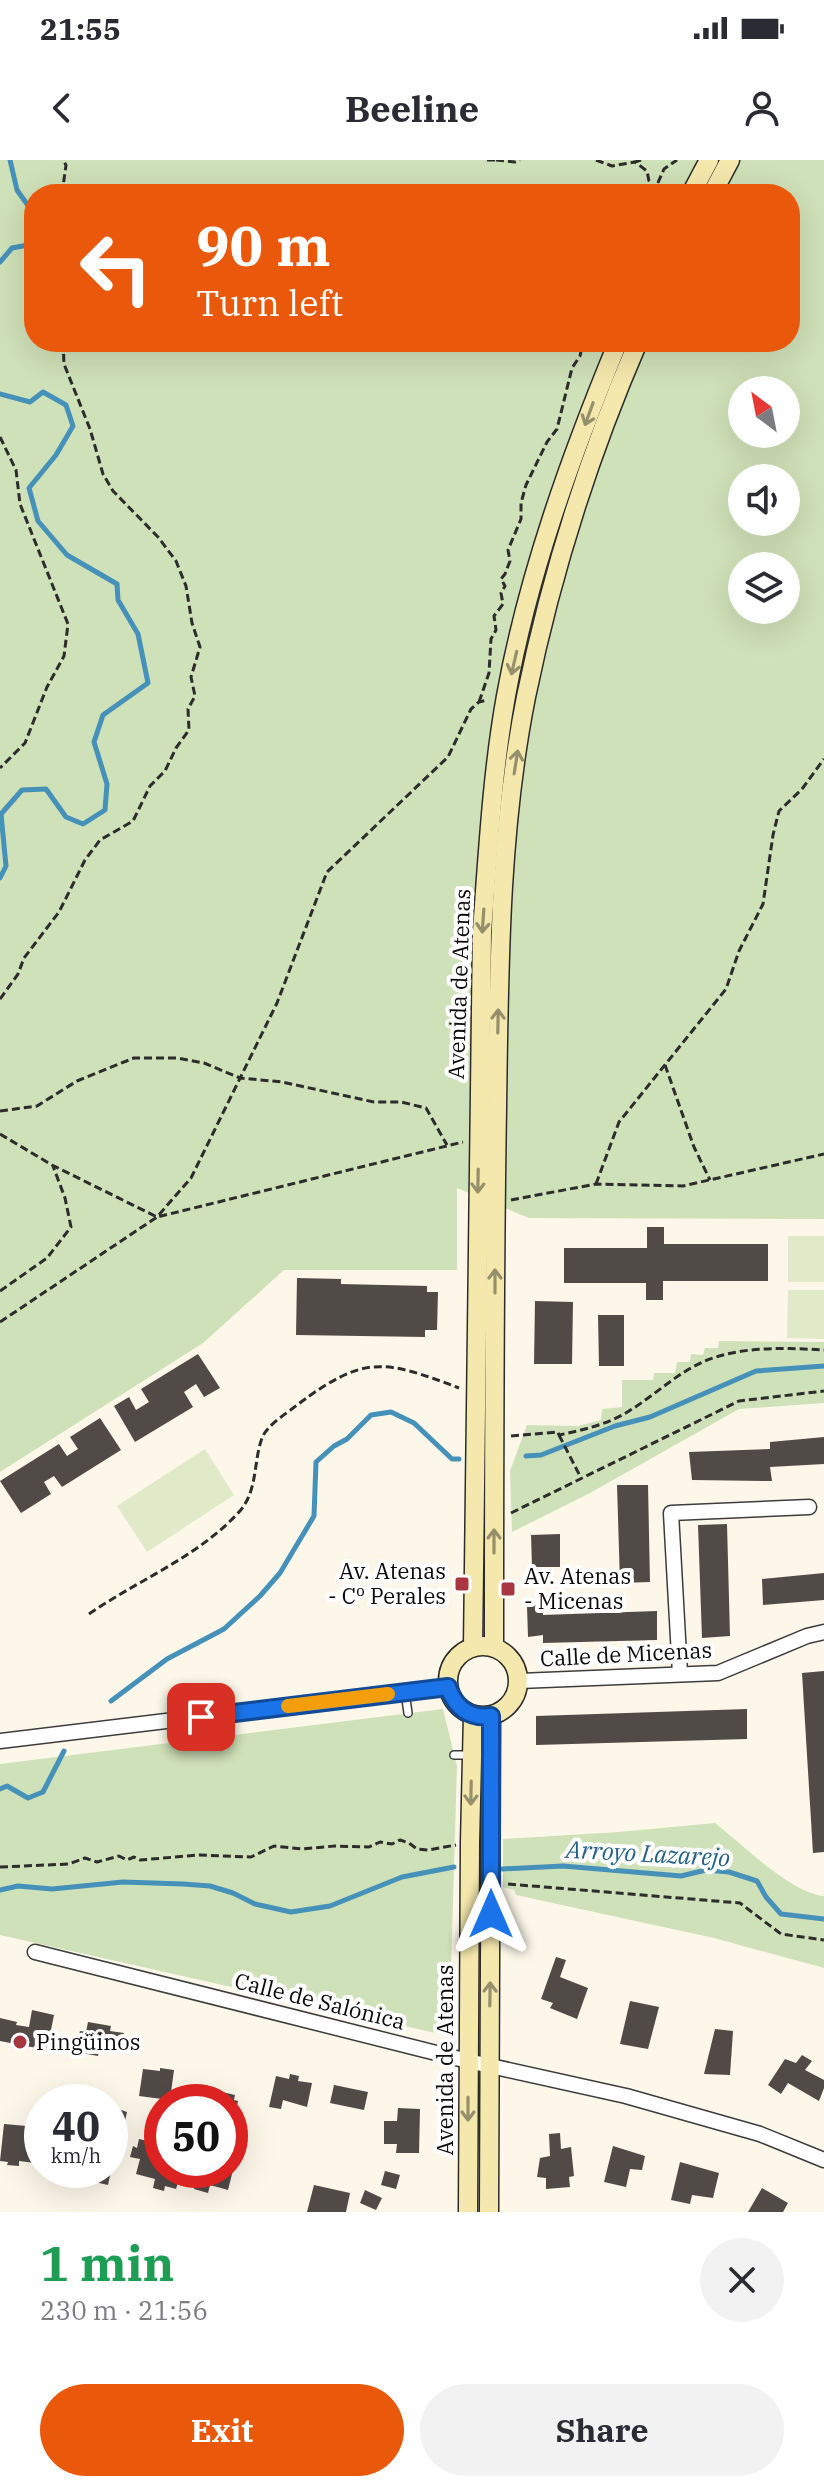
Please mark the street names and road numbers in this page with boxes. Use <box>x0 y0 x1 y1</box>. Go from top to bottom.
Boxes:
street label: Avenida de Atenas <box>441 888 476 1080</box>
street label: Calle de Micenas <box>539 1635 713 1672</box>
street label: Calle de Salónica <box>232 1965 408 2036</box>
street label: Avenida de Atenas <box>430 1965 459 2155</box>

